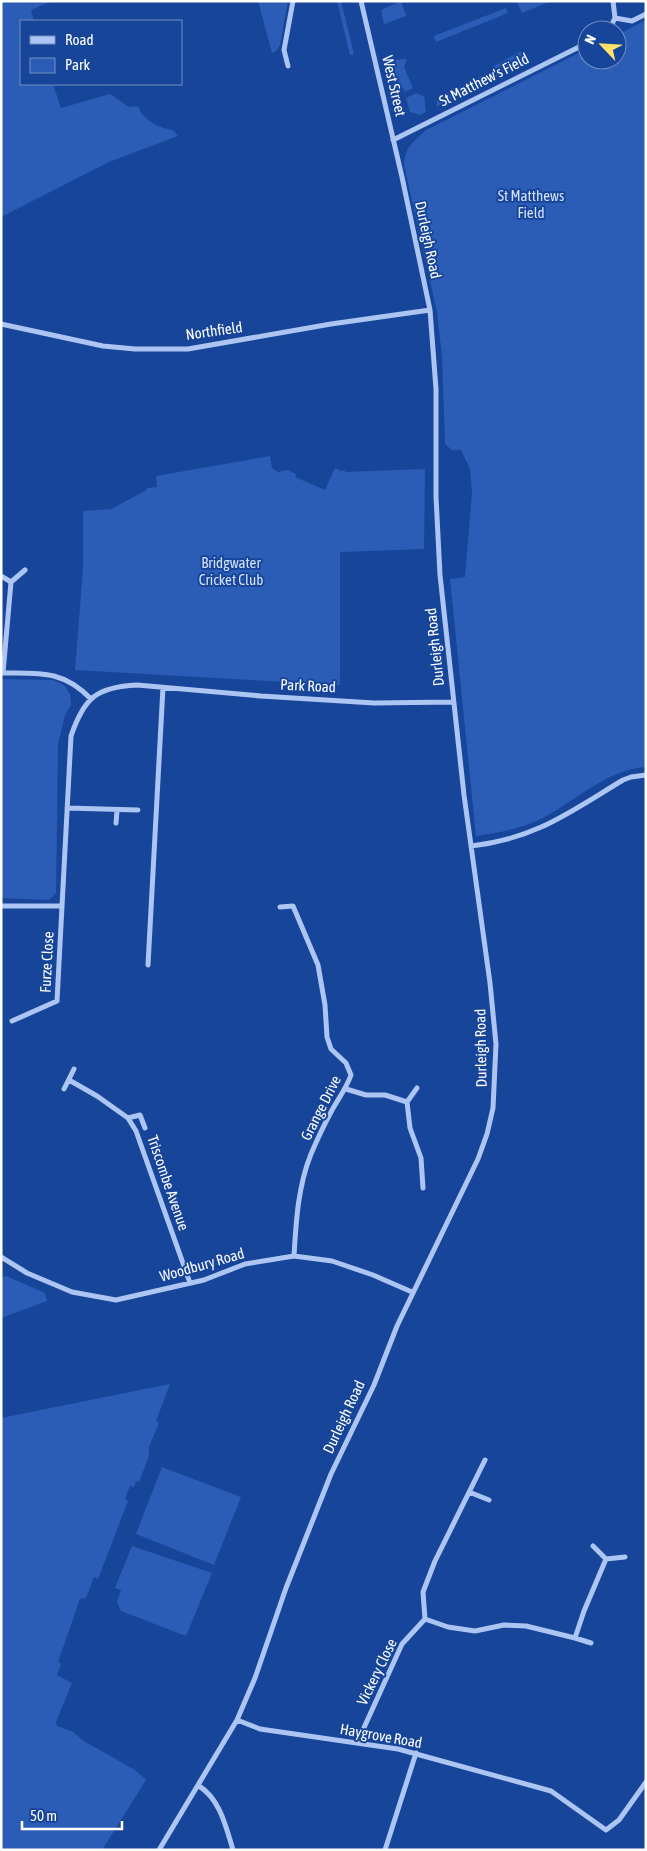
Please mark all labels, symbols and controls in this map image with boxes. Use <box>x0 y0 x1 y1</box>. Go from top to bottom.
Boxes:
legend <box>20 20 182 85</box>
north arrow <box>577 20 627 70</box>
text: Road <box>65 31 94 48</box>
text: N <box>581 32 599 47</box>
street label: St Matthew's Field <box>436 50 531 109</box>
street label: West Street <box>379 54 410 118</box>
text: Park <box>65 56 90 73</box>
park label: St Matthews Field <box>498 187 564 221</box>
street label: Durleigh Road <box>412 200 445 280</box>
street label: Northfield <box>184 318 243 343</box>
park label: Bridgwater Cricket Club <box>199 554 263 588</box>
street label: Durleigh Road <box>422 607 447 687</box>
street label: Park Road <box>280 676 336 695</box>
street label: Furze Close <box>36 931 57 993</box>
street label: Durleigh Road <box>471 1009 490 1087</box>
street label: Grange Drive <box>297 1072 344 1143</box>
street label: Triscombe Avenue <box>144 1133 193 1233</box>
street label: Woodbury Road <box>158 1244 246 1285</box>
street label: Durleigh Road <box>319 1378 368 1456</box>
street label: Vickery Close <box>353 1636 400 1708</box>
street label: Haygrove Road <box>339 1720 424 1751</box>
scale bar <box>22 1798 122 1830</box>
text: 50 m <box>30 1807 57 1824</box>

